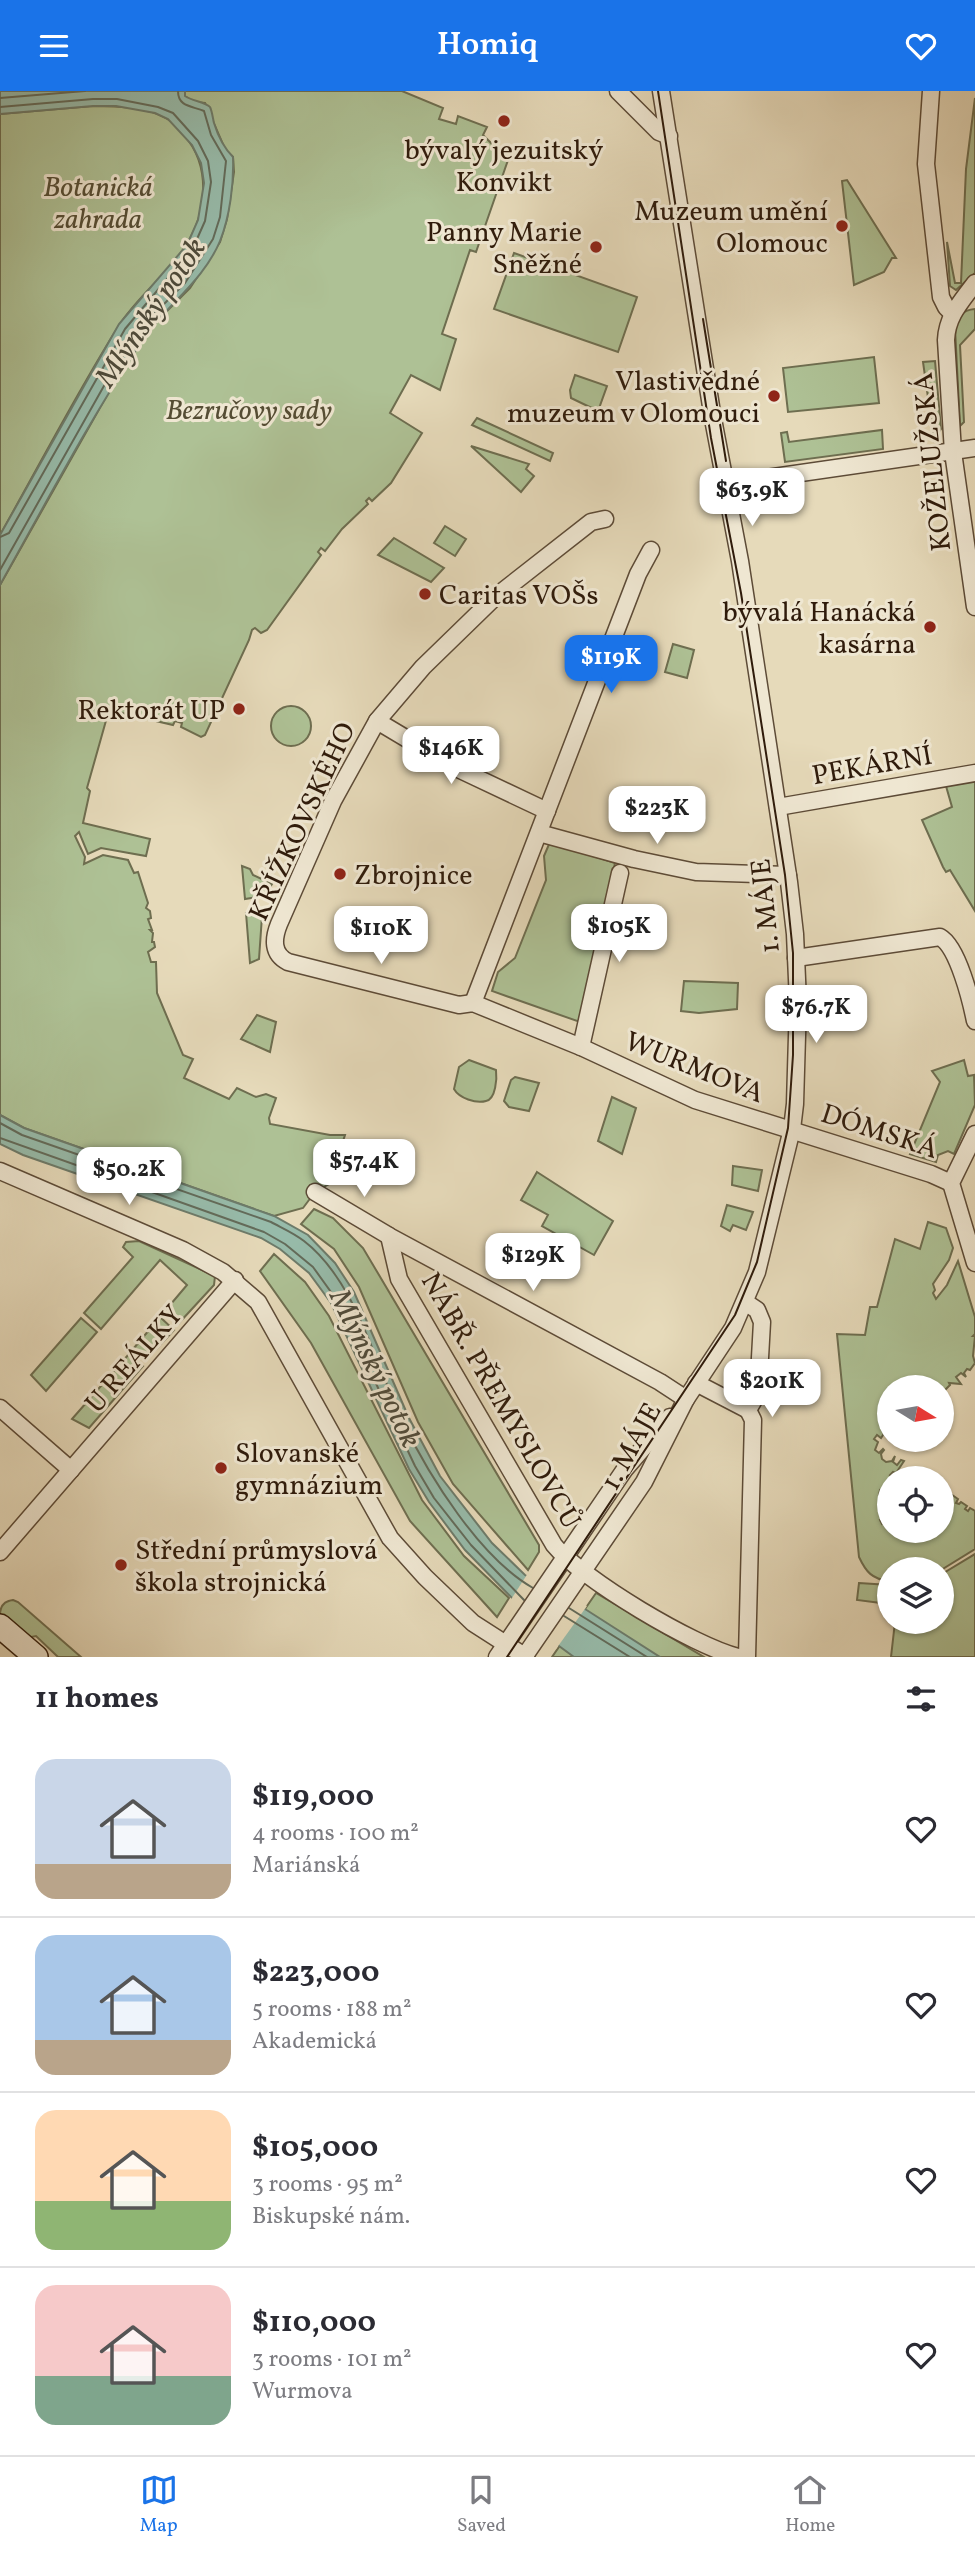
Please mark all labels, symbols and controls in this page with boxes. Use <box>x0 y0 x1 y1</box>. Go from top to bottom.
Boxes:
text: Homiq <box>437 24 538 68</box>
icon: menu <box>35 27 73 65</box>
icon: heart <box>902 27 940 65</box>
marker: bývalý jezuitský Konvikt <box>496 113 512 129</box>
place label: bývalý jezuitský Konvikt <box>405 132 603 203</box>
park label: Botanická zahrada <box>43 169 153 240</box>
place label: Muzeum umění Olomouc <box>634 193 829 264</box>
place label: Panny Marie Sněžné <box>426 214 582 285</box>
marker: Muzeum umění Olomouc <box>834 218 850 234</box>
water label: Mlýnský potok <box>86 230 217 397</box>
marker: Panny Marie Sněžné <box>588 239 604 255</box>
place label: Vlastivědné muzeum v Olomouci <box>507 363 760 434</box>
street label: KOŽELUŽSKÁ <box>905 370 962 553</box>
marker: Vlastivědné muzeum v Olomouci <box>766 388 782 404</box>
park label: Bezručovy sady <box>166 392 333 431</box>
pin: $63.9K <box>695 469 809 528</box>
text: $63.9K <box>716 475 788 507</box>
place label: Caritas VOŠs <box>439 577 599 616</box>
marker: Caritas VOŠs <box>417 586 433 602</box>
place label: bývalá Hanácká kasárna <box>722 594 916 665</box>
marker: bývalá Hanácká kasárna <box>922 619 938 635</box>
pin: $119K <box>562 635 660 695</box>
text: $119K <box>581 642 641 674</box>
place label: Rektorát UP <box>78 692 225 731</box>
marker: Rektorát UP <box>231 701 247 717</box>
street label: KŘÍŽKOVSKÉHO <box>240 716 366 928</box>
pin: $146K <box>402 727 500 786</box>
text: $146K <box>418 733 484 765</box>
street label: PEKÁRNÍ <box>809 737 936 796</box>
pin: $223K <box>608 787 706 846</box>
text: $223K <box>625 793 689 825</box>
place label: Zbrojnice <box>354 857 472 896</box>
street label: 1. MÁJE <box>742 857 791 955</box>
marker: Zbrojnice <box>332 866 348 882</box>
pin: $105K <box>570 905 668 964</box>
pin: $110K <box>332 907 430 966</box>
text: $105K <box>587 911 651 943</box>
text: $110K <box>350 913 412 945</box>
pin: $76.7K <box>759 985 873 1045</box>
text: $76.7K <box>781 992 851 1024</box>
street label: WURMOVA <box>618 1023 770 1114</box>
street label: DÓMSKÁ <box>816 1095 943 1170</box>
pin: $57.4K <box>307 1139 421 1199</box>
text: $57.4K <box>329 1146 399 1178</box>
pin: $50.2K <box>72 1147 186 1207</box>
text: $50.2K <box>93 1154 166 1186</box>
pin: $129K <box>484 1233 582 1293</box>
text: $129K <box>501 1240 565 1272</box>
street label: NÁBŘ. PŘEMYSLOVCŮ <box>410 1266 589 1537</box>
water label: Mlýnský potok <box>317 1282 431 1455</box>
street label: U REÁLKY <box>77 1297 193 1422</box>
pin: $201K <box>723 1359 821 1419</box>
text: $201K <box>740 1366 804 1398</box>
north arrow <box>877 1375 954 1453</box>
map controls <box>877 1375 954 1634</box>
street label: 1. MÁJE <box>592 1396 672 1498</box>
place label: Slovanské gymnázium <box>235 1435 383 1506</box>
marker: Slovanské gymnázium <box>213 1460 229 1476</box>
button: locate <box>877 1466 954 1543</box>
place label: Střední průmyslová škola strojnická <box>135 1532 378 1603</box>
marker: Střední průmyslová škola strojnická <box>113 1557 129 1573</box>
button: layers <box>877 1557 954 1634</box>
text: 11 homes <box>35 1678 159 1720</box>
icon: filters <box>902 1680 940 1718</box>
text: $119,000 <box>252 1776 374 1818</box>
icon: home <box>91 1787 175 1871</box>
icon: heart <box>902 1810 940 1848</box>
text: 4 rooms · 100 m² <box>252 1818 419 1850</box>
text: Mariánská <box>252 1850 360 1882</box>
text: $223,000 <box>252 1952 380 1994</box>
icon: home <box>91 1963 175 2047</box>
icon: heart <box>902 1986 940 2024</box>
text: 5 rooms · 188 m² <box>252 1994 411 2026</box>
text: Akademická <box>252 2026 377 2058</box>
text: $105,000 <box>252 2127 378 2169</box>
icon: home <box>91 2138 175 2222</box>
icon: heart <box>902 2161 940 2199</box>
text: 3 rooms · 95 m² <box>252 2169 403 2201</box>
text: Biskupské nám. <box>252 2201 410 2233</box>
text: $110,000 <box>252 2302 376 2344</box>
icon: home <box>91 2313 175 2397</box>
icon: heart <box>902 2336 940 2374</box>
text: 3 rooms · 101 m² <box>252 2344 412 2376</box>
text: Wurmova <box>252 2376 353 2408</box>
tab: Map <box>140 2471 178 2539</box>
tab: Saved <box>457 2471 506 2539</box>
tab: Home <box>785 2471 835 2539</box>

